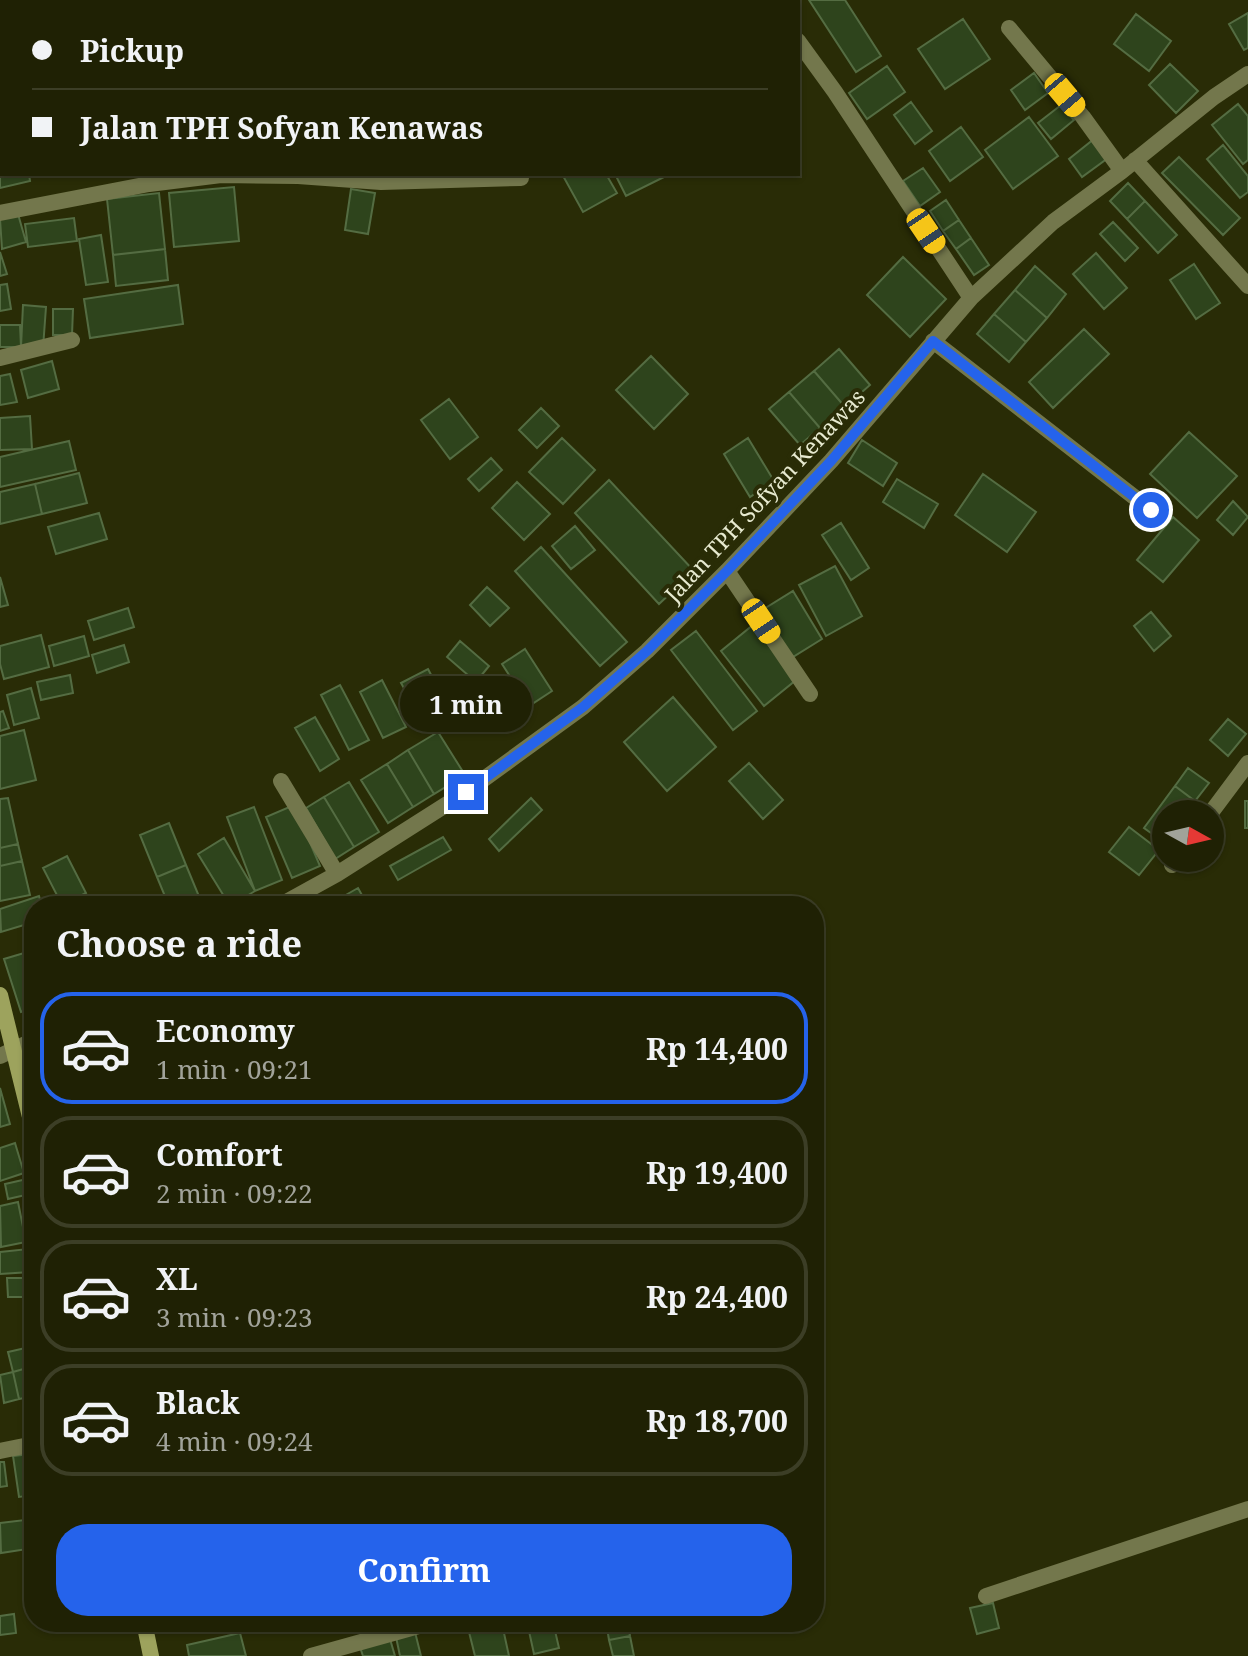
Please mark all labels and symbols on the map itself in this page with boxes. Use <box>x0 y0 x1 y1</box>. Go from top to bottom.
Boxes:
car <box>1040 69 1090 121</box>
car <box>903 204 949 258</box>
street label: Jalan TPH Sofyan Kenawas <box>656 382 871 609</box>
route start <box>1133 492 1169 528</box>
car <box>738 594 784 648</box>
callout: 1 min <box>400 676 532 732</box>
route end <box>448 774 484 810</box>
north arrow <box>1152 800 1224 872</box>

